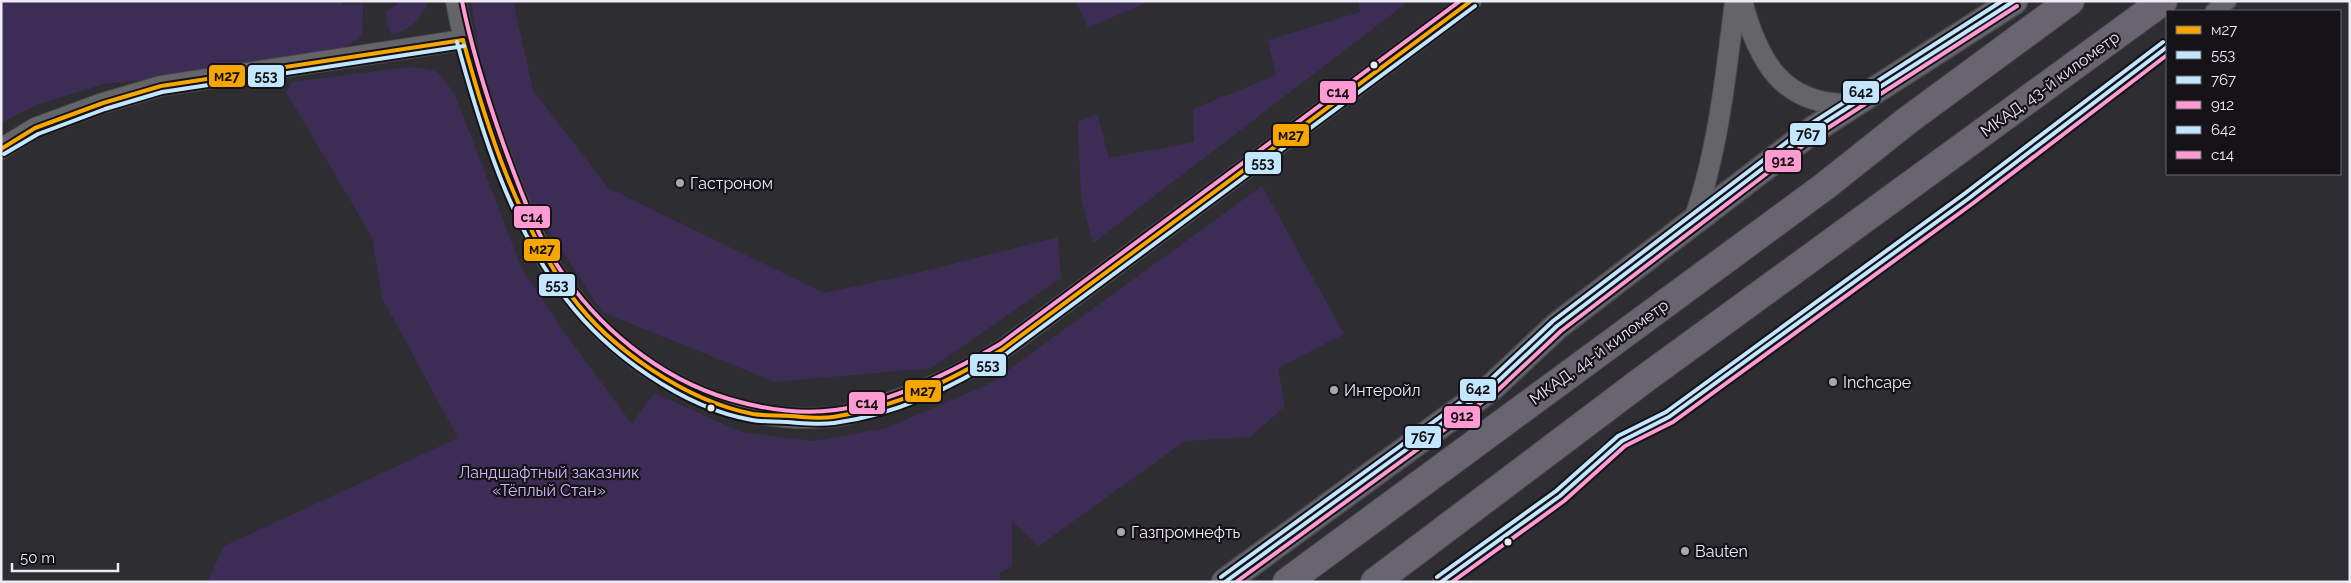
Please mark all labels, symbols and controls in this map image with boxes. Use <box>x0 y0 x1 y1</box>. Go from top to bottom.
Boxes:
legend <box>2166 10 2341 175</box>
text: м27 <box>2211 21 2237 39</box>
street label: МКАД, 43-й километр <box>1977 27 2123 141</box>
text: 553 <box>2211 46 2235 64</box>
unlabelled marker <box>1369 60 1379 70</box>
line badge: м27 <box>208 64 246 88</box>
line badge: 553 <box>247 64 285 88</box>
text: м27 <box>214 68 240 84</box>
text: 553 <box>254 68 278 84</box>
text: 767 <box>2211 71 2236 89</box>
line badge: с14 <box>1319 80 1357 104</box>
line badge: 642 <box>1842 80 1880 104</box>
text: с14 <box>1327 84 1349 100</box>
text: 642 <box>1849 84 1873 100</box>
text: 912 <box>2211 96 2234 114</box>
text: 642 <box>2211 121 2236 139</box>
line badge: 767 <box>1789 122 1827 146</box>
line badge: м27 <box>1272 123 1310 147</box>
text: 767 <box>1796 126 1820 142</box>
text: м27 <box>1278 127 1304 143</box>
text: с14 <box>2211 146 2234 164</box>
line badge: 912 <box>1764 149 1802 173</box>
line badge: 553 <box>1244 151 1282 175</box>
text: 912 <box>1771 153 1795 169</box>
text: 553 <box>1251 155 1275 171</box>
place label: Гастроном <box>690 174 773 193</box>
marker: Гастроном <box>674 177 686 189</box>
line badge: с14 <box>513 205 551 229</box>
text: с14 <box>521 209 543 225</box>
line badge: м27 <box>523 238 561 262</box>
text: м27 <box>529 241 555 257</box>
line badge: 553 <box>538 273 576 297</box>
text: 553 <box>545 277 569 293</box>
street label: МКАД, 44-й километр <box>1526 295 1672 409</box>
line badge: 553 <box>969 353 1007 377</box>
text: 553 <box>976 357 1000 373</box>
place label: Inchcape <box>1843 373 1911 392</box>
marker: Inchcape <box>1827 376 1839 388</box>
line badge: 642 <box>1459 378 1497 402</box>
line badge: м27 <box>904 379 942 403</box>
place label: Интеройл <box>1344 381 1421 400</box>
text: 642 <box>1466 381 1490 397</box>
text: м27 <box>910 383 936 399</box>
marker: Интеройл <box>1328 384 1340 396</box>
line badge: с14 <box>848 391 886 415</box>
text: с14 <box>856 395 878 411</box>
unlabelled marker <box>706 403 716 413</box>
line badge: 912 <box>1443 405 1481 429</box>
text: 912 <box>1450 408 1474 424</box>
line badge: 767 <box>1404 425 1442 449</box>
text: 767 <box>1411 429 1435 445</box>
park label: Ландшафтный заказник «Тёплый Стан» <box>459 463 639 500</box>
place label: Газпромнефть <box>1131 523 1241 542</box>
marker: Газпромнефть <box>1115 526 1127 538</box>
unlabelled marker <box>1503 537 1513 547</box>
scale bar <box>12 540 119 572</box>
place label: Bauten <box>1695 542 1748 561</box>
marker: Bauten <box>1679 545 1691 557</box>
text: 50 m <box>20 549 55 567</box>

